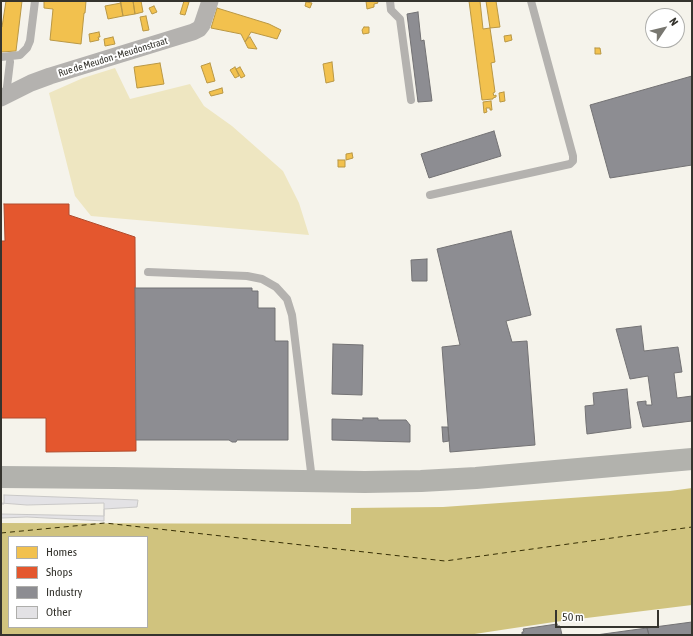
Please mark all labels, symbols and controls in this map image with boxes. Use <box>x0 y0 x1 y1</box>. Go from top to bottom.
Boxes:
north arrow <box>645 8 685 48</box>
text: N <box>667 16 681 28</box>
street label: Rue de Meudon - Meudonstraat <box>57 35 169 79</box>
legend <box>8 536 148 628</box>
text: Homes <box>46 545 77 559</box>
text: Shops <box>46 565 72 579</box>
text: Industry <box>46 585 83 599</box>
scale bar <box>557 602 661 628</box>
text: Other <box>46 605 71 619</box>
text: 50 m <box>562 610 584 624</box>

